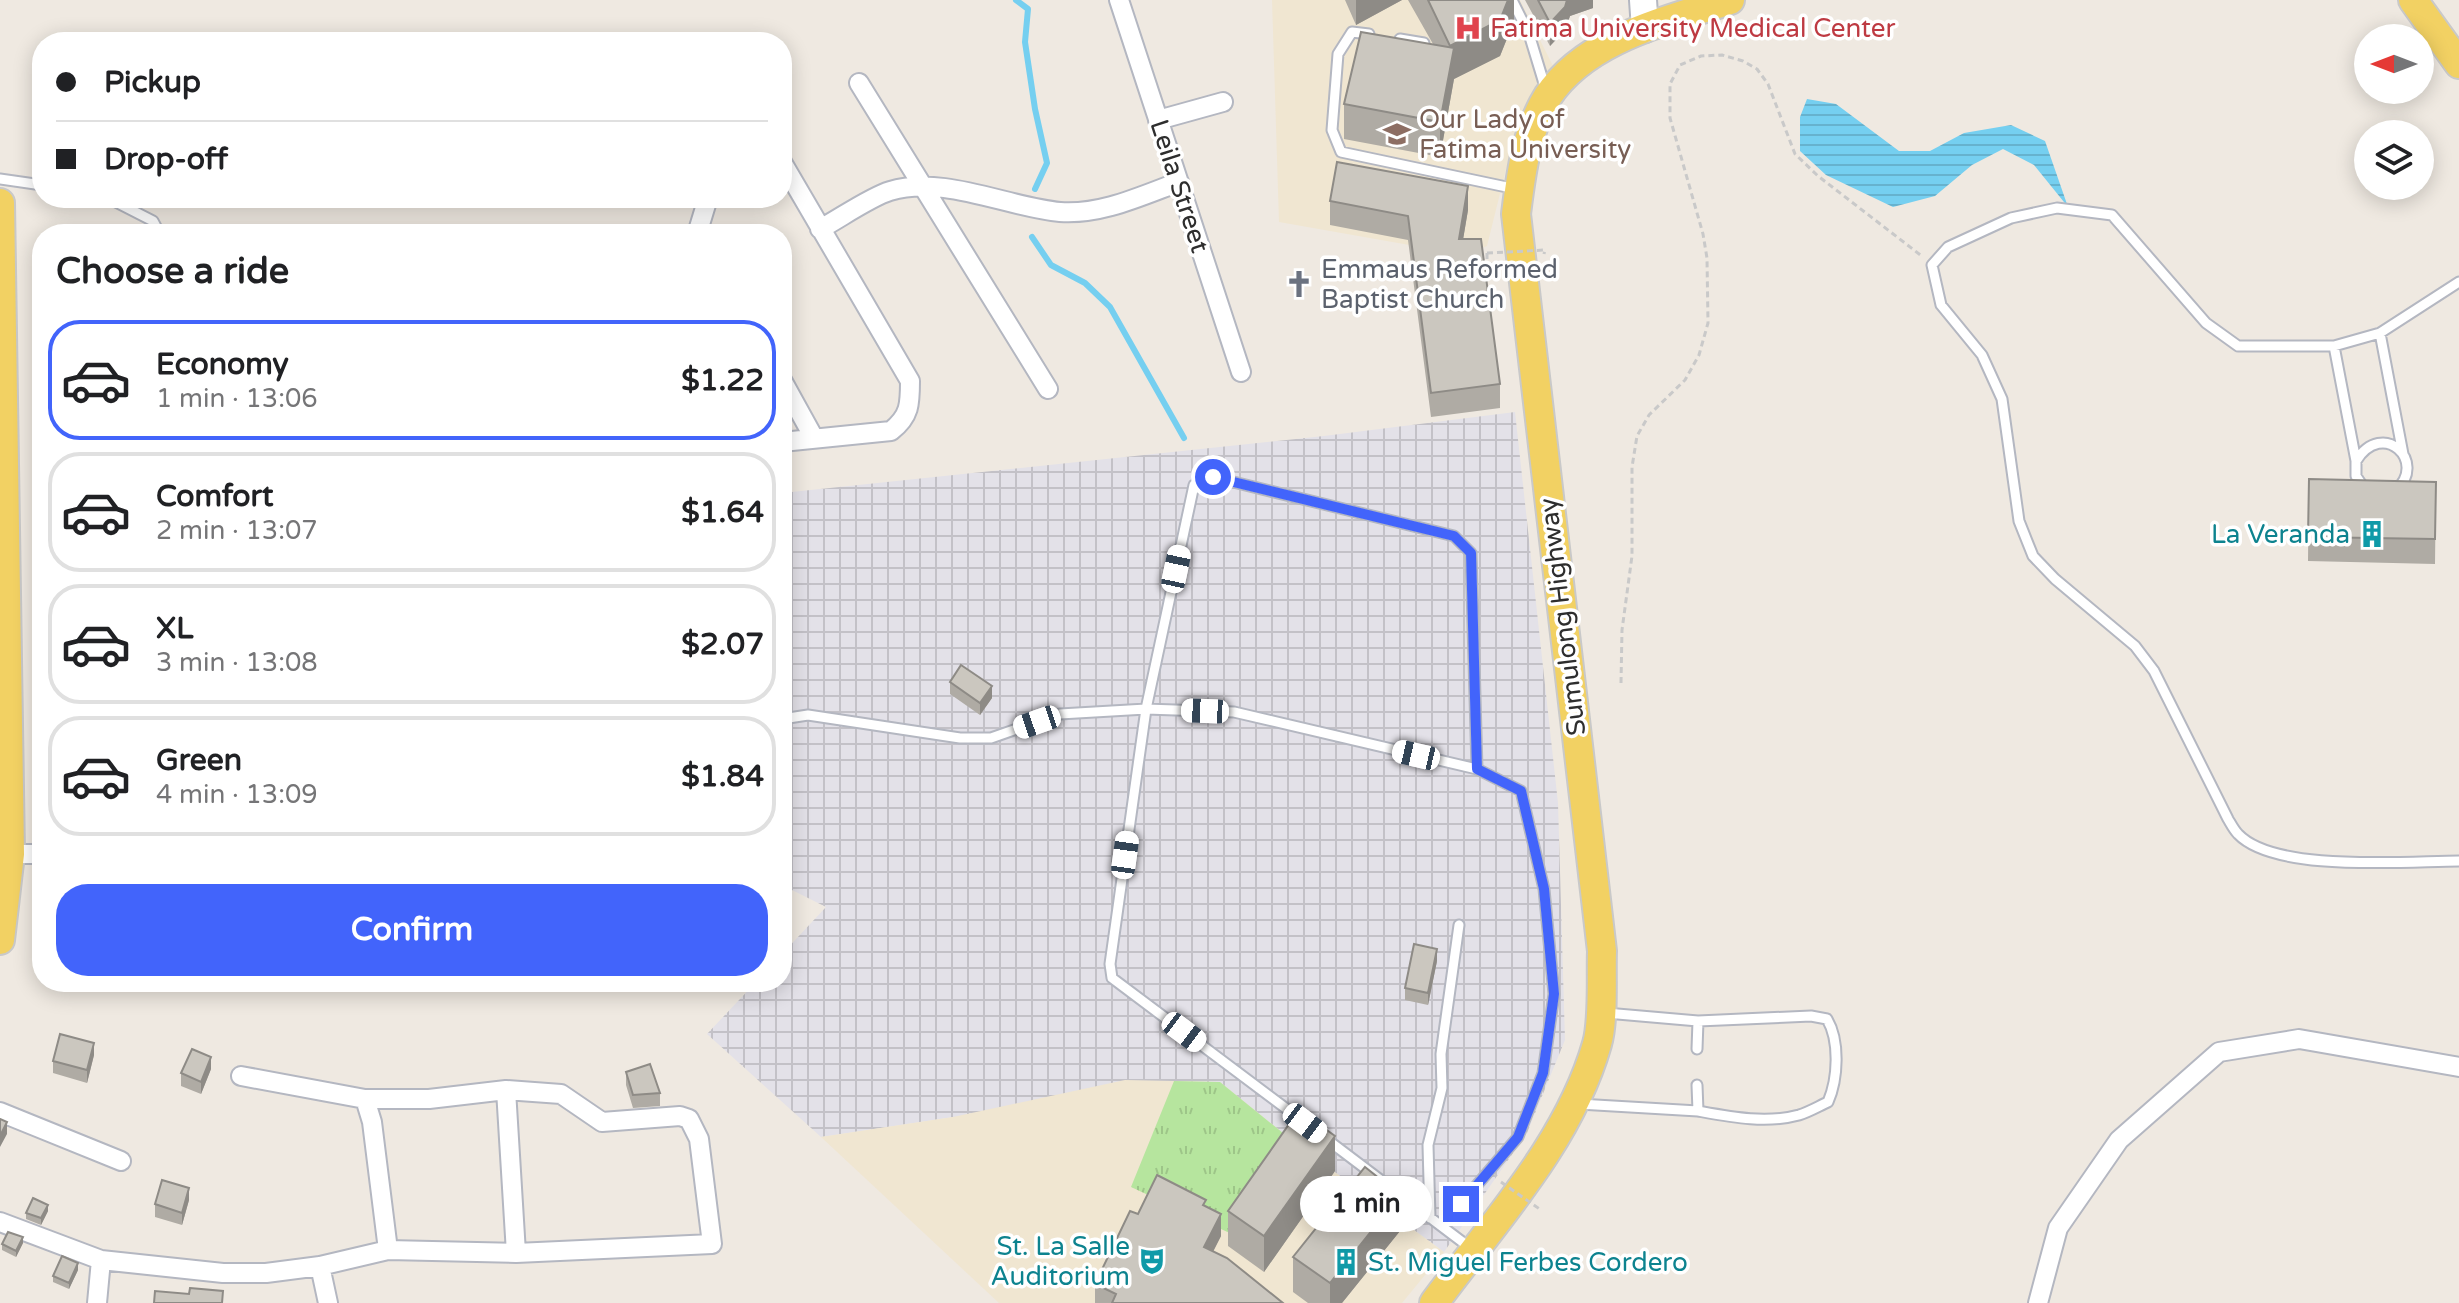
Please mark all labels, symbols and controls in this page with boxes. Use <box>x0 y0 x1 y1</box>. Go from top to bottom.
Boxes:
hospital icon: Fatima University Medical Center <box>1453 13 1483 43</box>
place label: Fatima University Medical Center <box>1490 13 1895 44</box>
north arrow <box>2354 24 2434 104</box>
map controls <box>2354 24 2434 200</box>
text: Pickup <box>104 64 201 101</box>
place label: Our Lady of Fatima University <box>1419 104 1631 165</box>
street label: Leila Street <box>1143 116 1216 257</box>
school or university icon: Our Lady of Fatima University <box>1382 119 1412 149</box>
button: layers <box>2354 120 2434 200</box>
text: Drop-off <box>104 141 228 178</box>
text: Choose a ride <box>56 250 289 293</box>
place label: Emmaus Reformed Baptist Church <box>1321 254 1558 315</box>
church icon: Emmaus Reformed Baptist Church <box>1284 269 1314 299</box>
icon: car <box>60 344 132 416</box>
text: Economy <box>156 346 289 383</box>
text: $1.22 <box>681 362 764 399</box>
text: 1 min · 13:06 <box>156 383 318 414</box>
route start <box>1195 459 1231 495</box>
icon: car <box>60 476 132 548</box>
text: Comfort <box>156 478 274 515</box>
text: $1.64 <box>681 494 764 531</box>
street label: Sumulong Highway <box>1533 496 1592 737</box>
text: 2 min · 13:07 <box>156 515 318 546</box>
place label: La Veranda <box>2211 519 2350 550</box>
building icon: La Veranda <box>2357 519 2387 549</box>
car <box>1159 543 1193 595</box>
icon: car <box>60 608 132 680</box>
text: XL <box>156 610 193 647</box>
text: $2.07 <box>681 626 764 663</box>
text: 3 min · 13:08 <box>156 647 318 678</box>
car <box>1181 698 1229 724</box>
car <box>1010 703 1064 741</box>
car <box>1390 738 1442 772</box>
icon: car <box>60 740 132 812</box>
text: Green <box>156 742 242 779</box>
text: $1.84 <box>681 758 764 795</box>
text: 4 min · 13:09 <box>156 779 318 810</box>
car <box>1110 830 1140 880</box>
button: Confirm <box>56 884 768 976</box>
car <box>1158 1008 1210 1056</box>
car <box>1279 1099 1331 1147</box>
callout: 1 min <box>1301 1176 1433 1232</box>
route end <box>1443 1186 1479 1222</box>
text: 1 min <box>1331 1188 1401 1219</box>
place label: St. La Salle Auditorium <box>991 1231 1130 1292</box>
theatre icon: St. La Salle Auditorium <box>1137 1246 1167 1276</box>
building icon: St. Miguel Ferbes Cordero <box>1331 1247 1361 1277</box>
place label: St. Miguel Ferbes Cordero <box>1368 1247 1688 1278</box>

